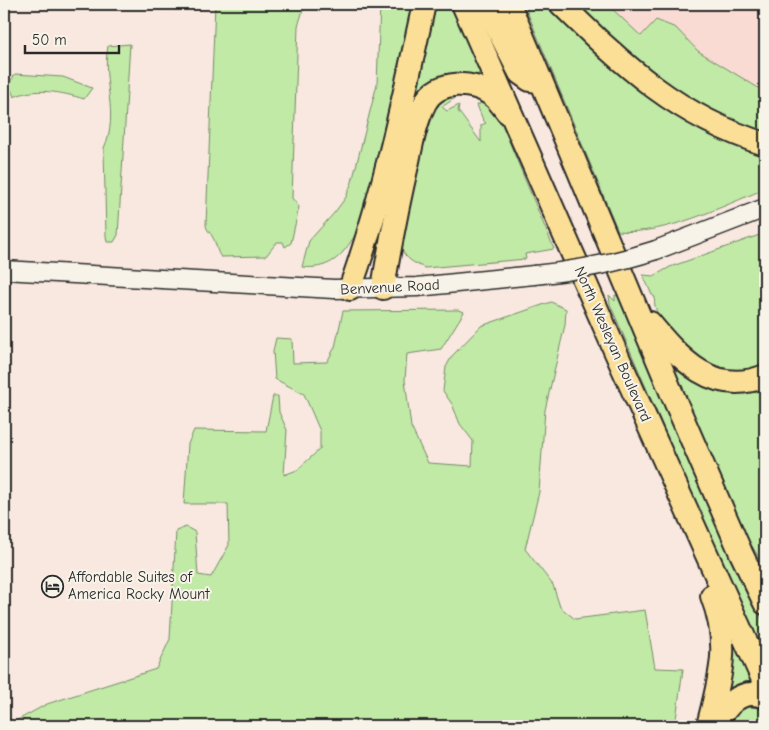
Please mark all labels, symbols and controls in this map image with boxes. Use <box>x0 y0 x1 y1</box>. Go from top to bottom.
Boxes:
scale bar <box>25 22 119 54</box>
text: 50 m <box>32 31 67 49</box>
street label: North Wesleyan Boulevard <box>571 264 655 424</box>
street label: Benvenue Road <box>340 275 440 299</box>
place label: Affordable Suites of America Rocky Mount <box>68 568 210 603</box>
hotel icon: Affordable Suites of America Rocky Mount <box>40 574 64 598</box>

